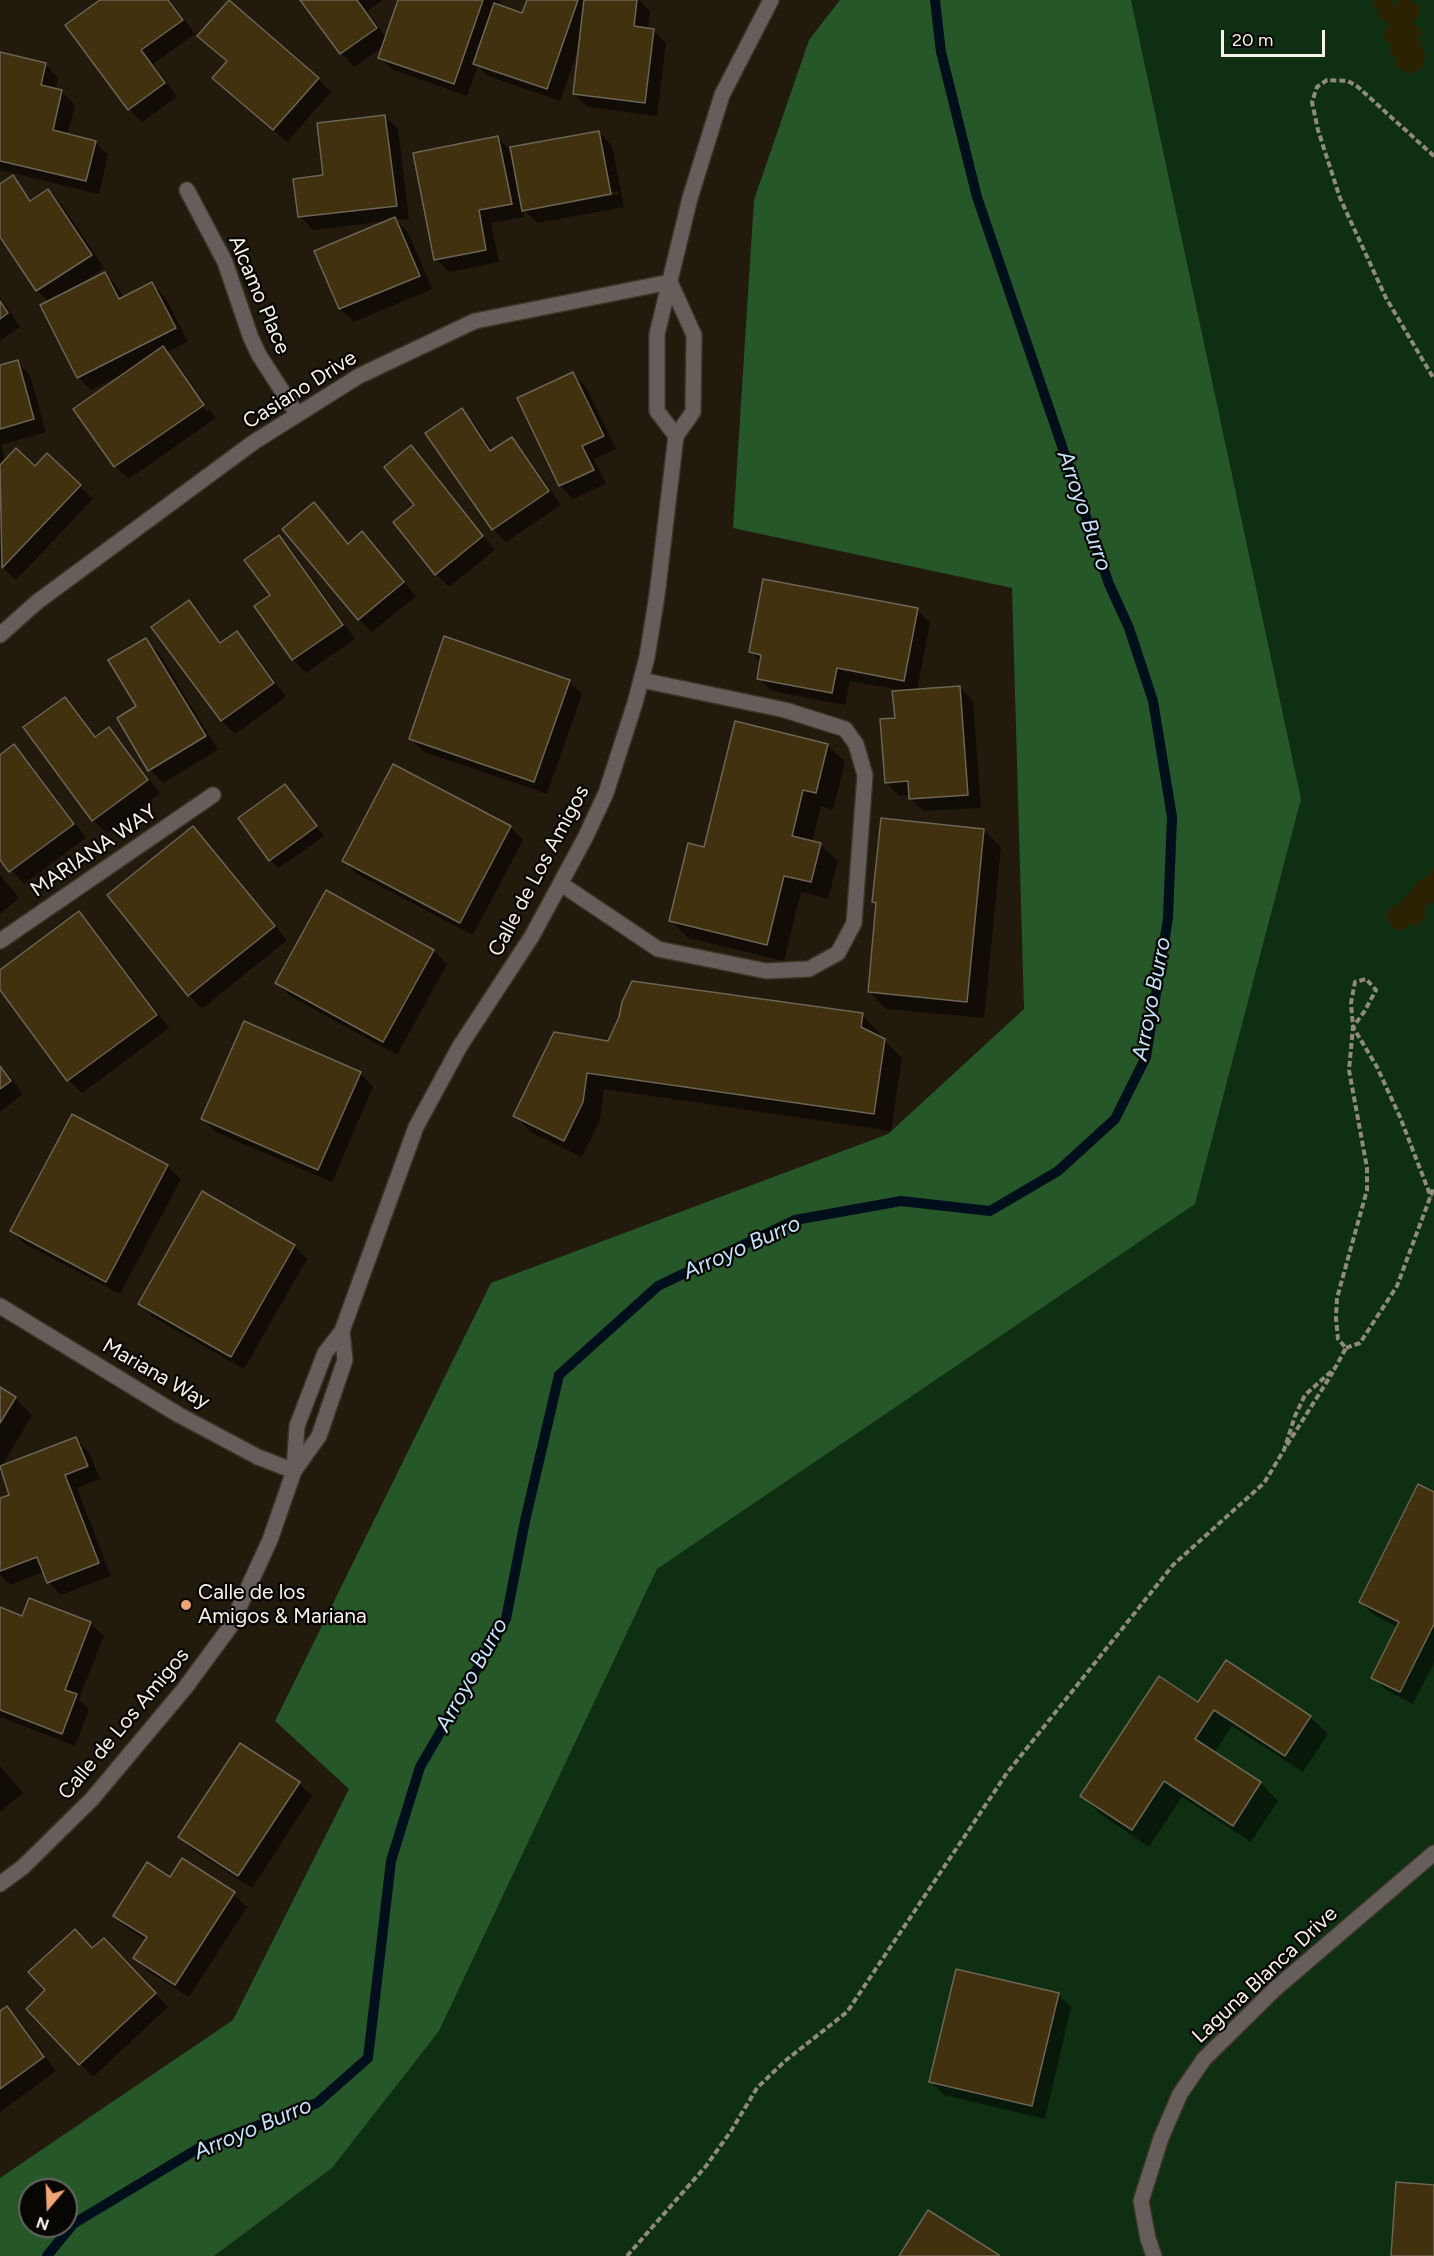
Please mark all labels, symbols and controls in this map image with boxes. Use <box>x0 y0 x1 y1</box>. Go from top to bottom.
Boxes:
scale bar <box>1224 18 1328 56</box>
text: 20 m <box>1232 29 1273 51</box>
street label: Alcamo Place <box>223 232 295 358</box>
street label: Casiano Drive <box>239 345 361 435</box>
water label: Arroyo Burro <box>1051 447 1117 575</box>
street label: Calle de Los Amigos <box>483 781 595 961</box>
street label: MARIANA WAY <box>26 799 162 903</box>
water label: Arroyo Burro <box>1127 935 1177 1063</box>
water label: Arroyo Burro <box>679 1210 805 1286</box>
street label: Mariana Way <box>98 1333 214 1415</box>
place label: Calle de los Amigos & Mariana <box>198 1580 367 1630</box>
marker: Calle de los Amigos & Mariana <box>179 1598 193 1612</box>
water label: Arroyo Burro <box>430 1614 514 1736</box>
street label: Calle de Los Amigos <box>53 1643 195 1805</box>
street label: Laguna Blanca Drive <box>1187 1901 1343 2049</box>
water label: Arroyo Burro <box>190 2092 316 2166</box>
north arrow <box>18 2178 78 2238</box>
text: N <box>34 2213 52 2235</box>

